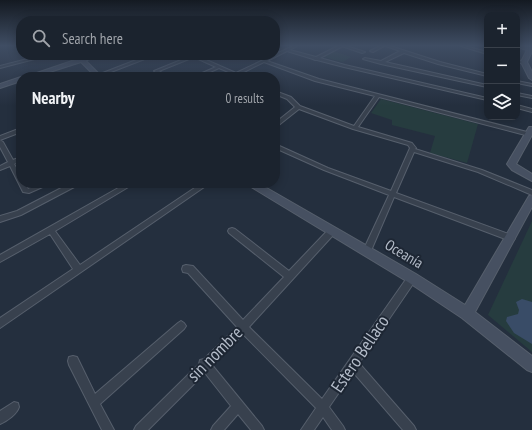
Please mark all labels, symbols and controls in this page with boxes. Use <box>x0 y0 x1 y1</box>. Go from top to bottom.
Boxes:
map controls <box>484 12 520 120</box>
button: + <box>484 12 520 48</box>
search box <box>16 16 280 60</box>
icon: search <box>30 27 52 49</box>
text: Search here <box>62 29 123 48</box>
button: − <box>484 48 520 84</box>
button: layers <box>484 84 520 120</box>
text: Nearby <box>32 87 75 109</box>
text: 0 results <box>225 90 264 107</box>
street label: Oceanía <box>382 235 427 272</box>
street label: Estero Bellaco <box>325 311 394 397</box>
street label: sin nombre <box>182 321 247 386</box>

